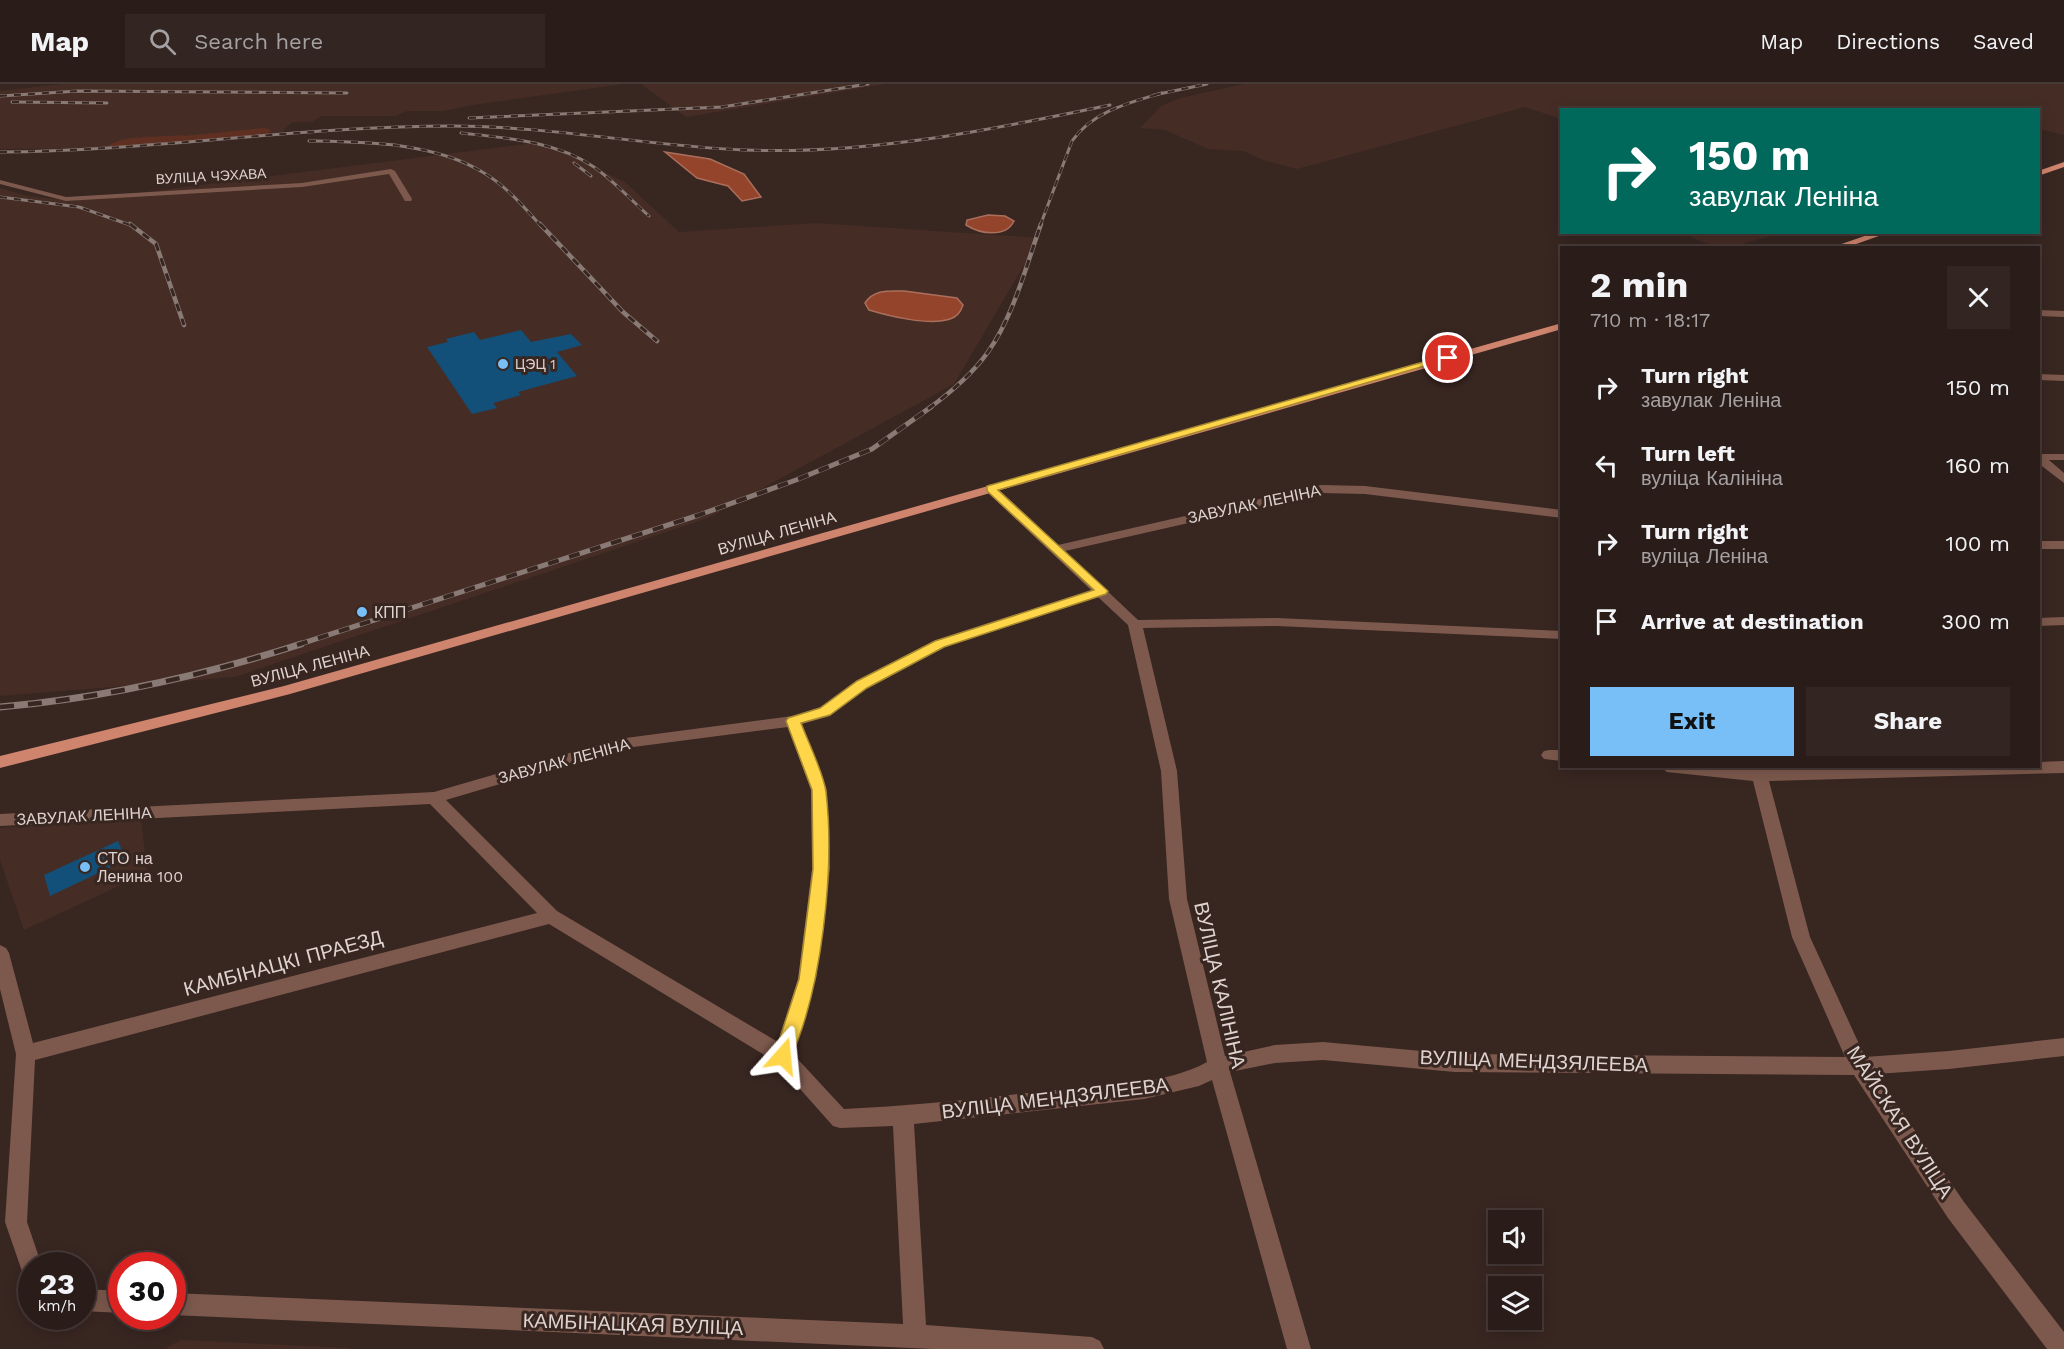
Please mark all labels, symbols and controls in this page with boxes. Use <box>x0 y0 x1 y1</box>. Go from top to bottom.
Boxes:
search box <box>125 14 545 68</box>
text: Map <box>30 25 89 58</box>
icon: search <box>146 25 179 58</box>
text: Search here <box>194 29 323 54</box>
text: Map <box>1760 29 1803 54</box>
text: Directions <box>1836 29 1940 54</box>
text: Saved <box>1973 29 2034 54</box>
text: 150 m <box>1689 131 1810 180</box>
icon: right <box>1590 132 1668 210</box>
street label: ВУЛІЦА ЧЭХАВА <box>155 165 267 187</box>
text: завулак Леніна <box>1689 181 1878 213</box>
text: 2 min <box>1590 264 1688 306</box>
button: close <box>1947 266 2010 329</box>
text: 710 m · 18:17 <box>1590 308 1710 332</box>
pin <box>1422 332 1473 383</box>
icon: arrive <box>1431 341 1464 374</box>
place label: ЦЭЦ 1 <box>515 356 556 372</box>
marker: ЦЭЦ 1 <box>496 357 510 371</box>
text: Turn right <box>1641 363 1748 388</box>
icon: right <box>1590 371 1623 404</box>
text: 150 m <box>1946 375 2010 400</box>
text: завулак Леніна <box>1641 388 1781 412</box>
text: Turn left <box>1641 441 1735 466</box>
icon: left <box>1590 449 1623 482</box>
text: 160 m <box>1946 453 2010 478</box>
text: вуліца Калініна <box>1641 466 1783 490</box>
street label: ЗАВУЛАК ЛЕНІНА <box>1186 481 1323 527</box>
street label: ВУЛІЦА ЛЕНІНА <box>716 507 839 559</box>
text: Turn right <box>1641 519 1748 544</box>
icon: right <box>1590 527 1623 560</box>
text: 100 m <box>1946 531 2010 556</box>
text: вуліца Леніна <box>1641 544 1768 568</box>
place label: КПП <box>374 603 406 622</box>
marker: КПП <box>355 605 369 619</box>
icon: arrive <box>1590 605 1623 638</box>
text: Arrive at destination <box>1641 609 1864 634</box>
text: 300 m <box>1941 609 2010 634</box>
street label: ВУЛІЦА ЛЕНІНА <box>249 641 372 691</box>
button: Exit <box>1590 687 1794 756</box>
button: Share <box>1806 687 2010 756</box>
street label: ЗАВУЛАК ЛЕНІНА <box>496 734 632 788</box>
street label: ЗАВУЛАК ЛЕНІНА <box>16 803 152 829</box>
place label: СТО на Ленина 100 <box>97 849 183 886</box>
marker: СТО на Ленина 100 <box>78 860 92 874</box>
street label: ВУЛІЦА КАЛІНІНА <box>1189 899 1251 1071</box>
street label: КАМБІНАЦКІ ПРАЕЗД <box>181 925 386 1001</box>
position arrow <box>751 1024 815 1088</box>
street label: МАЙСКАЯ ВУЛІЦА <box>1842 1041 1959 1203</box>
street label: ВУЛІЦА МЕНДЗЯЛЕЕВА <box>1419 1045 1649 1077</box>
street label: ВУЛІЦА МЕНДЗЯЛЕЕВА <box>940 1072 1170 1124</box>
map controls <box>1488 1210 1542 1330</box>
button: sound <box>1488 1210 1542 1264</box>
speed limit sign: 30 <box>108 1252 186 1330</box>
text: 23 <box>39 1266 75 1301</box>
button: layers <box>1488 1276 1542 1330</box>
text: km/h <box>38 1297 76 1315</box>
street label: КАМБІНАЦКАЯ ВУЛІЦА <box>522 1308 744 1340</box>

